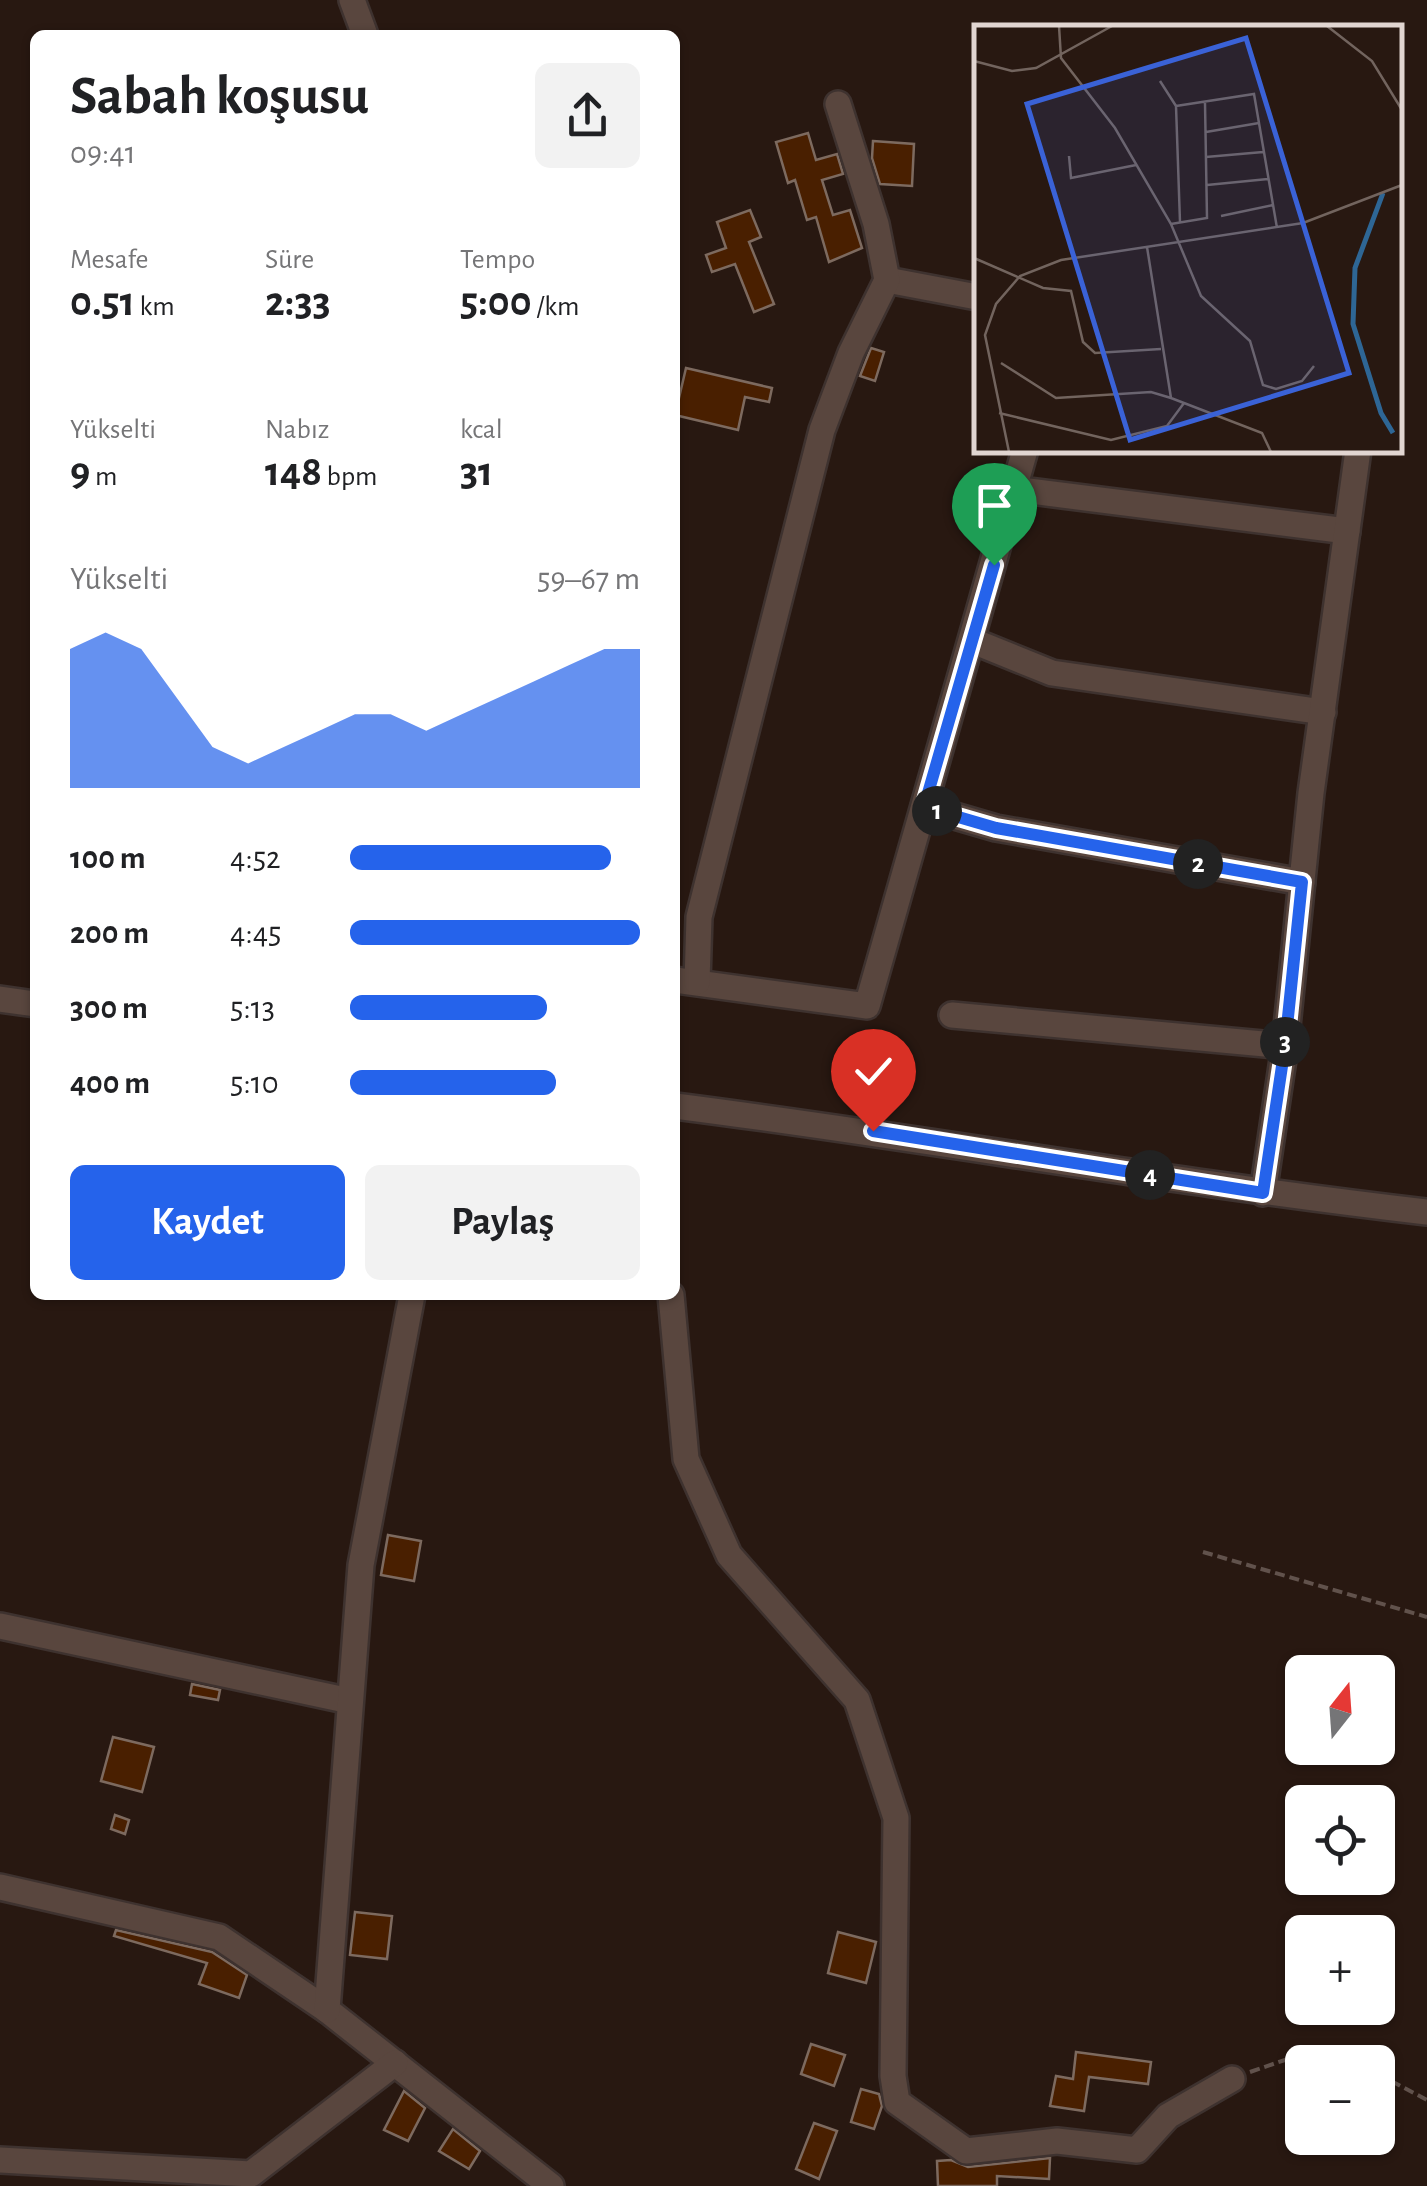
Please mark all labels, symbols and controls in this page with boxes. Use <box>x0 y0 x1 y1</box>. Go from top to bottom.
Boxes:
inset map <box>974 25 1402 452</box>
button: share <box>535 63 640 168</box>
text: Sabah koşusu <box>70 69 369 124</box>
text: 09:41 <box>70 137 136 169</box>
text: Mesafe <box>70 246 148 274</box>
text: Süre <box>265 246 314 274</box>
text: Tempo <box>460 246 535 274</box>
text: 0.51 <box>70 281 135 323</box>
text: 2:33 <box>265 281 331 323</box>
text: 5:00 <box>460 281 532 323</box>
text: km <box>135 293 175 321</box>
text: /km <box>532 293 579 321</box>
text: Yükselti <box>70 416 156 444</box>
text: Nabız <box>265 416 329 444</box>
text: kcal <box>460 416 503 444</box>
text: 9 <box>70 451 90 493</box>
text: 148 <box>265 451 322 493</box>
text: 31 <box>460 451 493 493</box>
text: m <box>90 463 117 491</box>
text: bpm <box>322 463 377 491</box>
pin <box>952 463 1037 566</box>
icon: arrive <box>967 478 1022 533</box>
text: Yükselti <box>70 563 168 595</box>
text: 59–67 m <box>537 563 640 595</box>
pin: 1 <box>912 786 962 836</box>
text: 1 <box>932 797 942 825</box>
pin: 2 <box>1173 839 1223 889</box>
text: 100 m <box>70 842 146 874</box>
text: 4:52 <box>230 842 281 874</box>
text: 2 <box>1191 850 1205 878</box>
text: 200 m <box>70 917 149 949</box>
text: 4:45 <box>230 917 282 949</box>
text: 300 m <box>70 992 148 1024</box>
text: 5:13 <box>230 992 275 1024</box>
pin: 3 <box>1260 1017 1310 1067</box>
text: 3 <box>1279 1028 1291 1056</box>
pin <box>831 1029 916 1132</box>
icon: check <box>846 1044 901 1099</box>
text: 400 m <box>70 1067 150 1099</box>
text: 5:10 <box>230 1067 279 1099</box>
pin: 4 <box>1125 1150 1175 1200</box>
text: 4 <box>1143 1161 1157 1189</box>
button: Kaydet <box>70 1165 345 1280</box>
button: Paylaş <box>365 1165 640 1280</box>
north arrow <box>1285 1655 1395 1765</box>
map controls <box>1285 1655 1395 2155</box>
button: locate <box>1285 1785 1395 1895</box>
button: + <box>1285 1915 1395 2025</box>
button: − <box>1285 2045 1395 2155</box>

